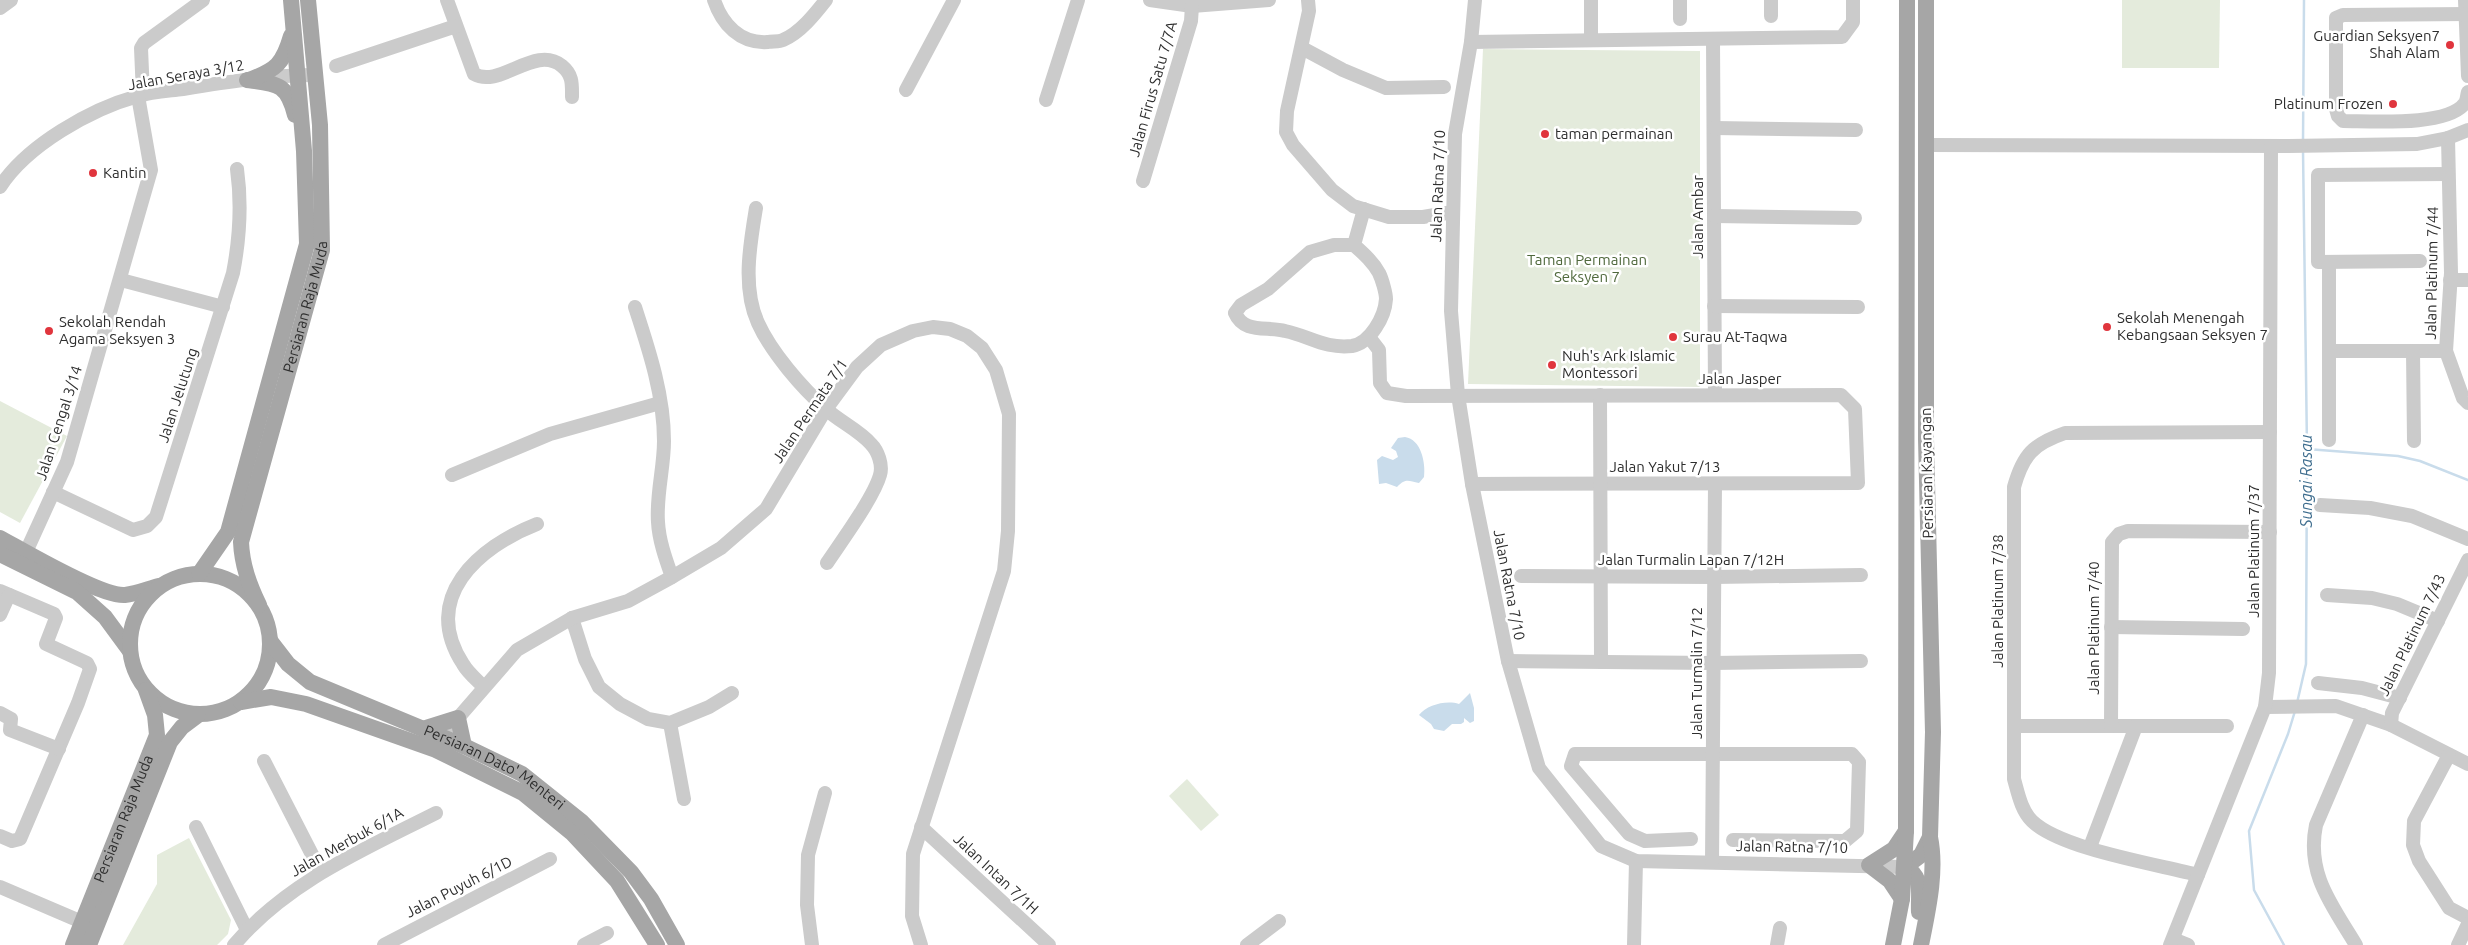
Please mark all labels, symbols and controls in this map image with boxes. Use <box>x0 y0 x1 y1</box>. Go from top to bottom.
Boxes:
street label: Jalan Firus Satu 7/7A <box>1125 19 1180 159</box>
place label: Guardian Seksyen7 Shah Alam <box>2313 27 2440 61</box>
marker: Guardian Seksyen7 Shah Alam <box>2444 39 2456 51</box>
street label: Jalan Seraya 3/12 <box>127 56 245 93</box>
place label: Platinum Frozen <box>2274 95 2383 112</box>
marker: Platinum Frozen <box>2387 98 2399 110</box>
place label: taman permainan <box>1555 125 1673 142</box>
marker: taman permainan <box>1539 128 1551 140</box>
street label: Jalan Ratna 7/10 <box>1427 130 1448 242</box>
place label: Kantin <box>103 164 147 181</box>
marker: Kantin <box>87 167 99 179</box>
street label: Jalan Ambar <box>1689 175 1706 259</box>
street label: Jalan Platinum 7/44 <box>2422 206 2441 340</box>
street label: Persiaran Raja Muda <box>279 241 330 374</box>
park label: Taman Permainan Seksyen 7 <box>1527 251 1647 285</box>
place label: Sekolah Menengah Kebangsaan Seksyen 7 <box>2117 309 2268 343</box>
place label: Sekolah Rendah Agama Seksyen 3 <box>59 313 175 347</box>
marker: Sekolah Menengah Kebangsaan Seksyen 7 <box>2101 321 2113 333</box>
marker: Sekolah Rendah Agama Seksyen 3 <box>43 325 55 337</box>
place label: Surau At-Taqwa <box>1683 328 1787 345</box>
marker: Surau At-Taqwa <box>1667 331 1679 343</box>
street label: Jalan Jelutung <box>154 345 201 444</box>
place label: Nuh's Ark Islamic Montessori <box>1562 347 1675 381</box>
street label: Jalan Permata 7/1 <box>769 356 851 466</box>
marker: Nuh's Ark Islamic Montessori <box>1546 359 1558 371</box>
street label: Jalan Cengal 3/14 <box>32 363 85 482</box>
street label: Jalan Jasper <box>1698 370 1782 387</box>
street label: Persiaran Kayangan <box>1917 407 1936 539</box>
water label: Sungai Rasau <box>2297 434 2315 528</box>
street label: Jalan Yakut 7/13 <box>1610 458 1721 475</box>
street label: Jalan Platinum 7/37 <box>2245 484 2262 618</box>
street label: Jalan Ratna 7/10 <box>1490 528 1529 642</box>
street label: Jalan Platinum 7/38 <box>1989 534 2006 668</box>
street label: Jalan Turmalin Lapan 7/12H <box>1598 551 1784 568</box>
street label: Jalan Platinum 7/40 <box>2085 561 2102 695</box>
street label: Jalan Platinum 7/43 <box>2375 571 2448 698</box>
street label: Jalan Turmalin 7/12 <box>1688 607 1705 739</box>
street label: Persiaran Dato' Menteri <box>422 721 568 813</box>
street label: Persiaran Raja Muda <box>90 752 156 885</box>
street label: Jalan Merbuk 6/1A <box>287 803 406 880</box>
street label: Jalan Intan 7/1H <box>950 830 1042 917</box>
street label: Jalan Ratna 7/10 <box>1736 837 1848 856</box>
street label: Jalan Puyuh 6/1D <box>403 852 515 921</box>

